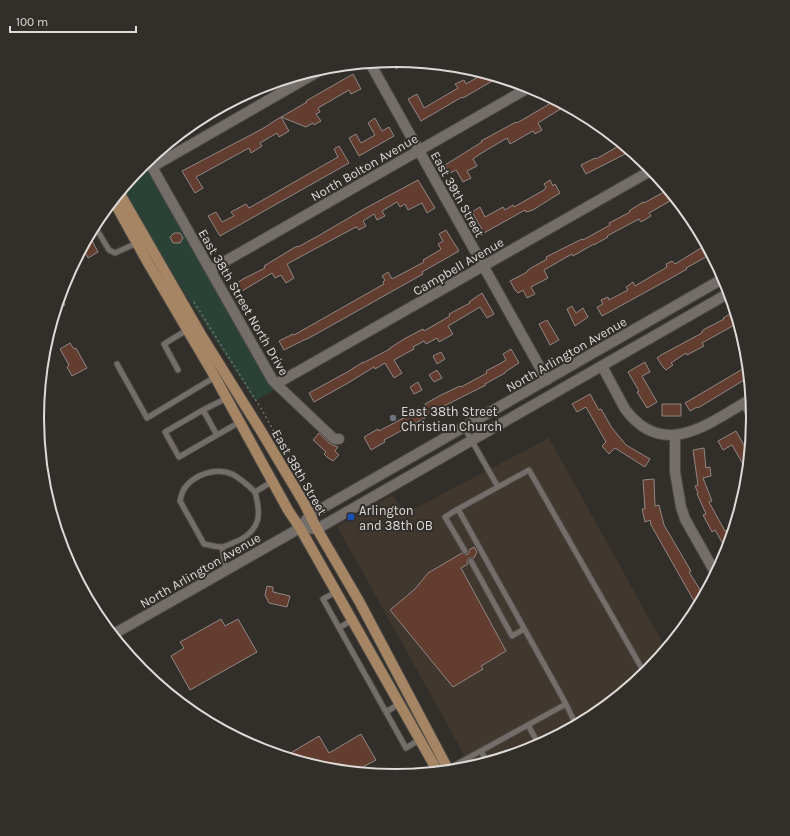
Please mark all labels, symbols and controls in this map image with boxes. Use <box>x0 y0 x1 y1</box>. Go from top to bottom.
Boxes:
scale bar <box>10 8 136 34</box>
text: 100 m <box>16 15 48 29</box>
street label: North Bolton Avenue <box>308 131 421 204</box>
street label: East 39th Street <box>428 149 487 240</box>
street label: East 38th Street North Drive <box>195 226 292 378</box>
street label: Campbell Avenue <box>410 234 507 299</box>
street label: North Arlington Avenue <box>503 314 630 395</box>
place label: East 38th Street Christian Church <box>401 404 502 434</box>
marker: East 38th Street Christian Church <box>388 413 398 423</box>
street label: East 38th Street <box>269 427 330 518</box>
place label: Arlington and 38th OB <box>359 503 433 533</box>
marker: Arlington and 38th OB <box>346 512 356 522</box>
street label: North Arlington Avenue <box>137 530 264 611</box>

